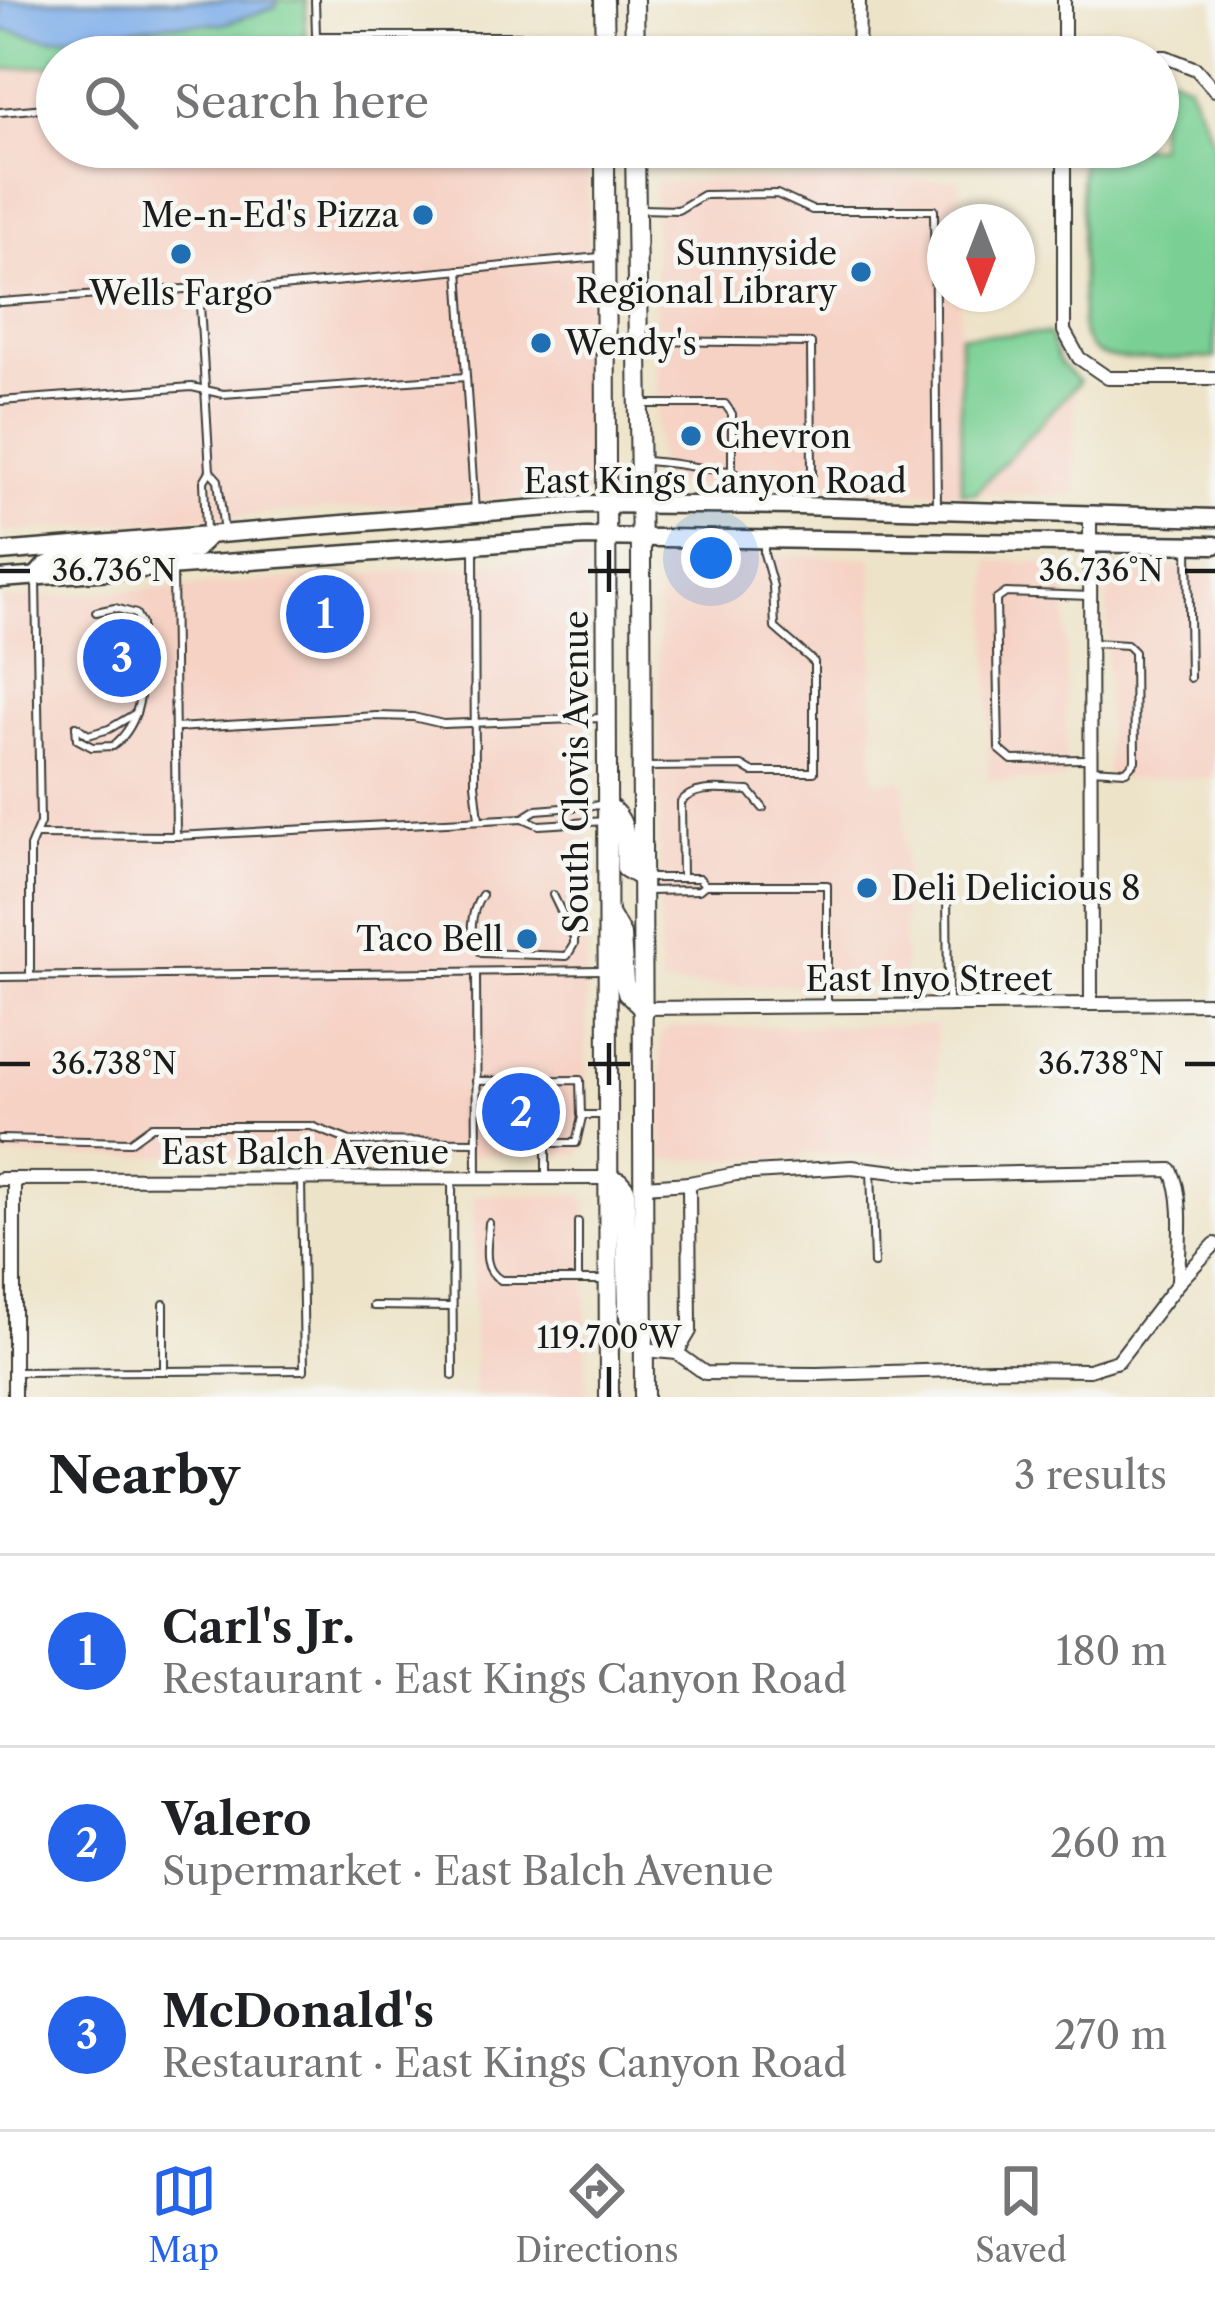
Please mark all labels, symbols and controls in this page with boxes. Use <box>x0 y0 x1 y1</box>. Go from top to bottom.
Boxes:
search box <box>36 36 1179 168</box>
icon: search <box>78 69 144 135</box>
text: Search here <box>174 74 429 130</box>
place label: Me-n-Ed's Pizza <box>141 195 400 236</box>
marker: Me-n-Ed's Pizza <box>410 202 436 228</box>
north arrow <box>927 204 1035 312</box>
place label: Sunnyside Regional Library <box>575 233 838 312</box>
marker: Wells Fargo <box>168 241 194 267</box>
marker: Sunnyside Regional Library <box>848 259 874 285</box>
place label: Wells Fargo <box>88 273 273 314</box>
place label: Wendy's <box>564 323 697 364</box>
marker: Wendy's <box>528 330 554 356</box>
place label: Chevron <box>715 416 851 457</box>
marker: Chevron <box>678 423 704 449</box>
street label: East Kings Canyon Road <box>523 461 907 502</box>
your location <box>681 528 741 588</box>
text: 36.736°N <box>52 552 176 589</box>
text: 36.736°N <box>1039 552 1163 589</box>
pin: 1 <box>286 569 364 659</box>
street label: South Clovis Avenue <box>556 611 597 934</box>
pin: 3 <box>83 613 161 703</box>
place label: Deli Delicious 8 <box>891 868 1141 909</box>
marker: Deli Delicious 8 <box>854 875 880 901</box>
place label: Taco Bell <box>357 919 503 960</box>
marker: Taco Bell <box>514 926 540 952</box>
street label: East Inyo Street <box>805 959 1053 1000</box>
text: 36.738°N <box>51 1045 177 1082</box>
text: 36.738°N <box>1038 1045 1164 1082</box>
pin: 2 <box>482 1067 560 1157</box>
street label: East Balch Avenue <box>161 1132 449 1173</box>
text: 119.700°W <box>537 1319 682 1356</box>
text: Nearby <box>48 1444 240 1506</box>
text: 3 results <box>1014 1451 1167 1499</box>
text: Carl's Jr. <box>162 1599 355 1655</box>
text: 1 <box>78 1627 96 1675</box>
text: 180 m <box>1056 1627 1167 1675</box>
text: Restaurant · East Kings Canyon Road <box>162 1655 847 1703</box>
text: Valero <box>162 1791 312 1847</box>
text: 2 <box>75 1819 99 1867</box>
text: 260 m <box>1050 1819 1167 1867</box>
text: Supermarket · East Balch Avenue <box>162 1847 774 1895</box>
text: McDonald's <box>162 1983 434 2039</box>
text: 3 <box>76 2011 98 2059</box>
text: 270 m <box>1054 2011 1167 2059</box>
text: Restaurant · East Kings Canyon Road <box>162 2039 847 2087</box>
tab: Map <box>148 2158 219 2271</box>
tab: Directions <box>516 2158 679 2271</box>
tab: Saved <box>975 2158 1067 2271</box>

